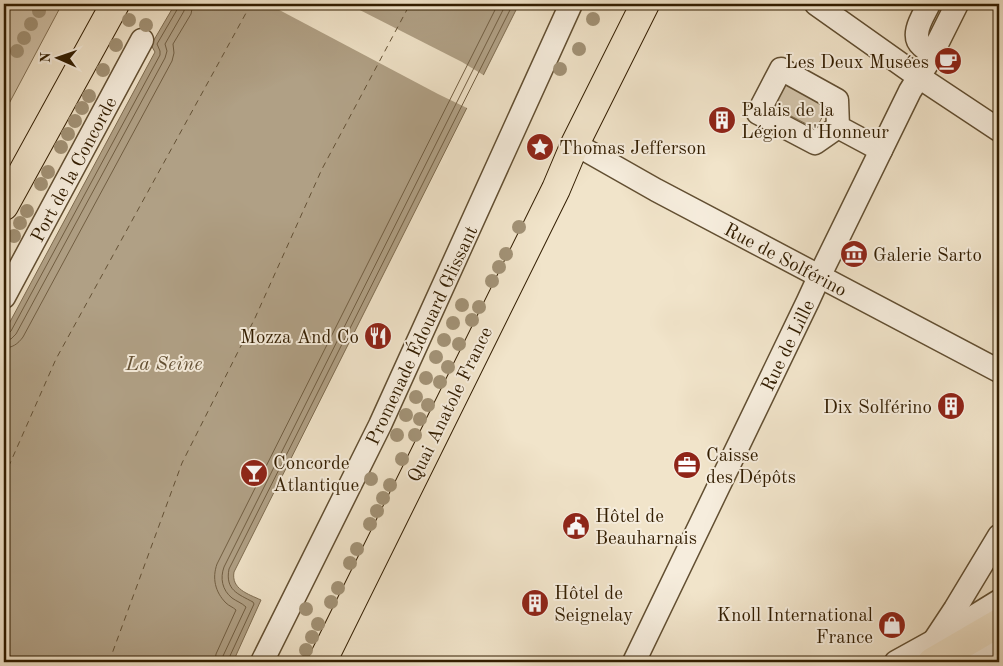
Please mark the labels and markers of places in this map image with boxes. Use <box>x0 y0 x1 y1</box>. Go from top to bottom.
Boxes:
cafe icon: Les Deux Musées <box>933 46 963 76</box>
place label: Les Deux Musées <box>785 54 929 73</box>
place label: Palais de la Légion d'Honneur <box>741 102 889 143</box>
building icon: Palais de la Légion d'Honneur <box>707 105 737 135</box>
place icon: Thomas Jefferson <box>525 132 555 162</box>
place label: Thomas Jefferson <box>559 140 706 159</box>
museum icon: Galerie Sarto <box>839 239 869 269</box>
place label: Galerie Sarto <box>873 247 982 266</box>
restaurant icon: Mozza And Co <box>363 321 393 351</box>
place label: Mozza And Co <box>240 329 359 348</box>
building icon: Dix Solférino <box>936 391 966 421</box>
place label: Dix Solférino <box>823 399 932 418</box>
place label: Caisse des Dépôts <box>706 447 796 488</box>
office icon: Caisse des Dépôts <box>672 450 702 480</box>
place label: Concorde Atlantique <box>273 455 359 496</box>
bar icon: Concorde Atlantique <box>239 458 269 488</box>
place label: Hôtel de Beauharnais <box>595 508 697 549</box>
public building icon: Hôtel de Beauharnais <box>561 511 591 541</box>
place label: Hôtel de Seignelay <box>554 585 633 626</box>
building icon: Hôtel de Seignelay <box>520 588 550 618</box>
place label: Knoll International France <box>717 607 873 648</box>
shop icon: Knoll International France <box>877 610 907 640</box>

